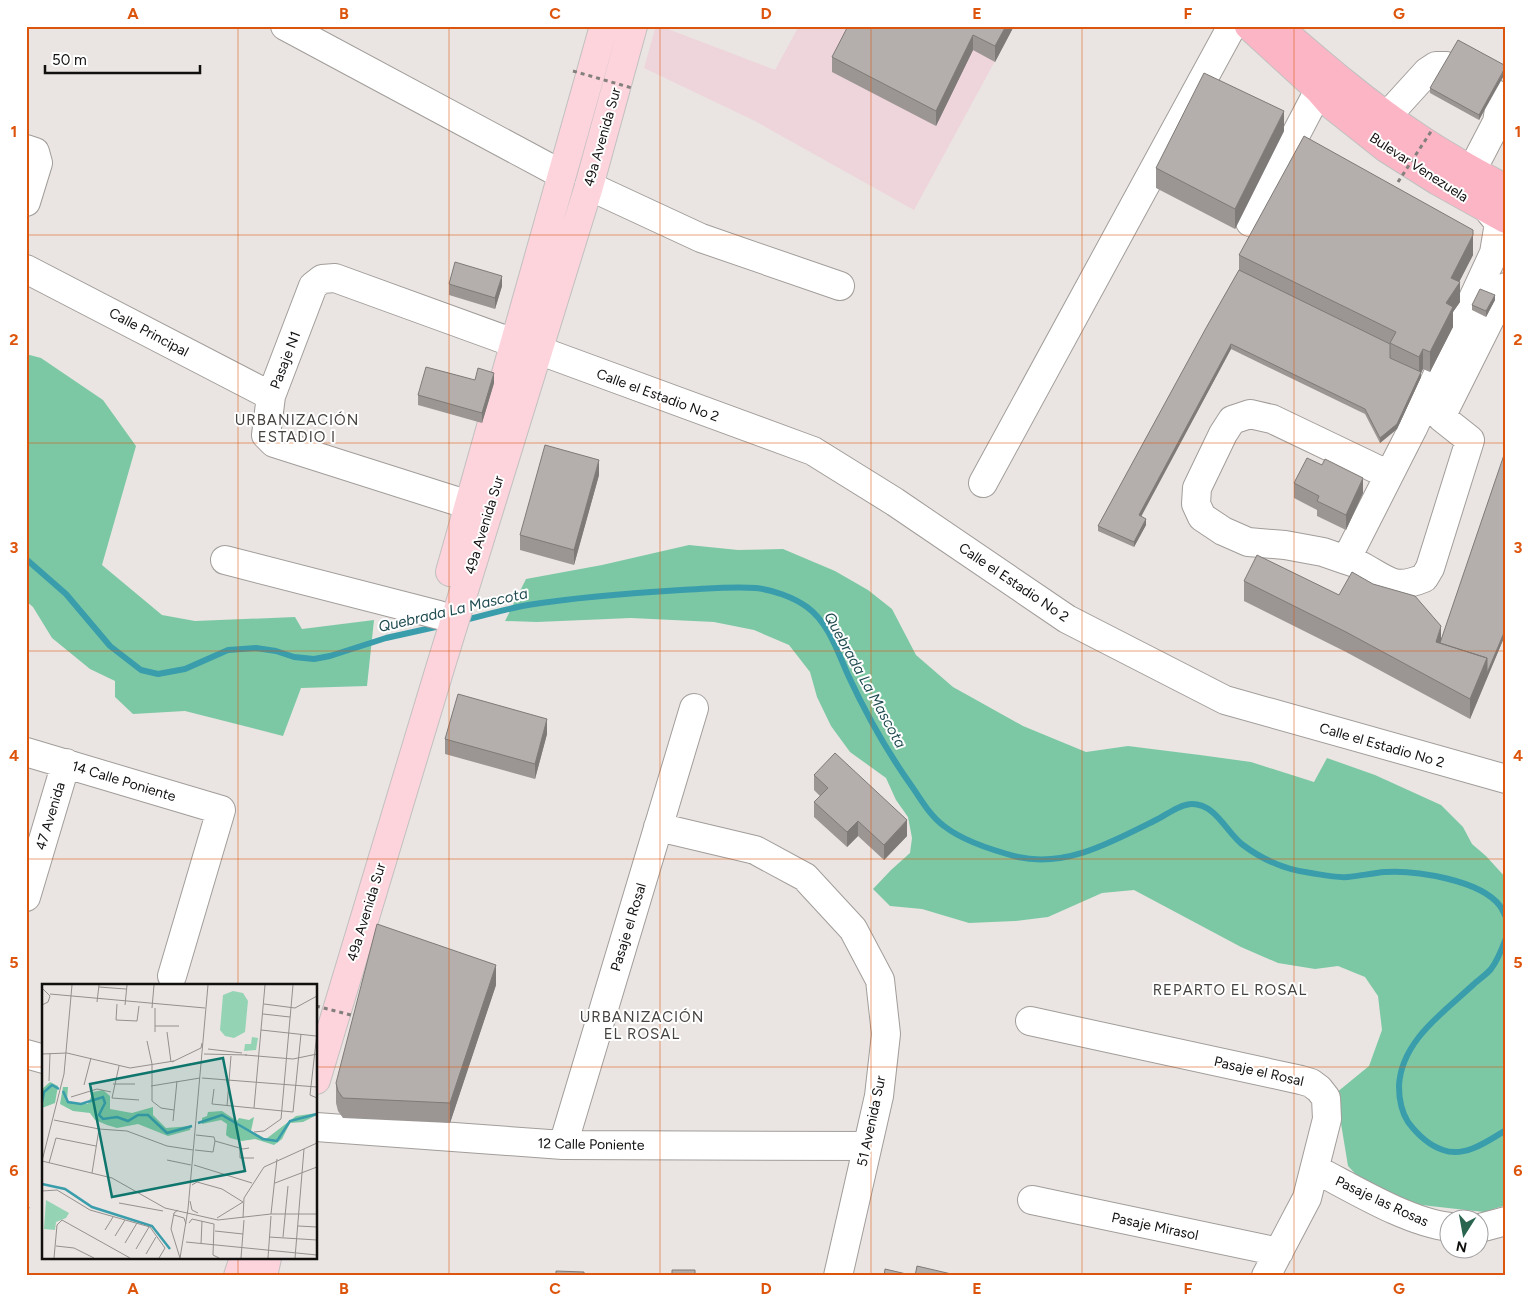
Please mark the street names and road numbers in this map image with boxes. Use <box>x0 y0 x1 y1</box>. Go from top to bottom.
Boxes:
street label: 49a Avenida Sur <box>580 85 625 189</box>
street label: Bulevar Venezuela <box>1366 129 1471 206</box>
street label: Calle Principal <box>106 304 191 361</box>
street label: Pasaje N1 <box>267 329 304 391</box>
street label: Calle el Estadio No 2 <box>594 365 721 426</box>
street label: 49a Avenida Sur <box>461 473 508 577</box>
street label: Calle el Estadio No 2 <box>955 539 1072 626</box>
street label: Calle el Estadio No 2 <box>1317 720 1446 771</box>
street label: 14 Calle Poniente <box>70 758 178 805</box>
street label: 47 Avenida <box>32 780 69 852</box>
street label: 49a Avenida Sur <box>343 860 390 964</box>
street label: Pasaje el Rosal <box>607 881 650 973</box>
street label: Pasaje el Rosal <box>1212 1053 1305 1090</box>
street label: 51 Avenida Sur <box>854 1074 889 1168</box>
street label: 12 Calle Poniente <box>537 1135 645 1154</box>
street label: Pasaje las Rosas <box>1332 1172 1431 1230</box>
street label: Pasaje Mirasol <box>1110 1209 1200 1244</box>

